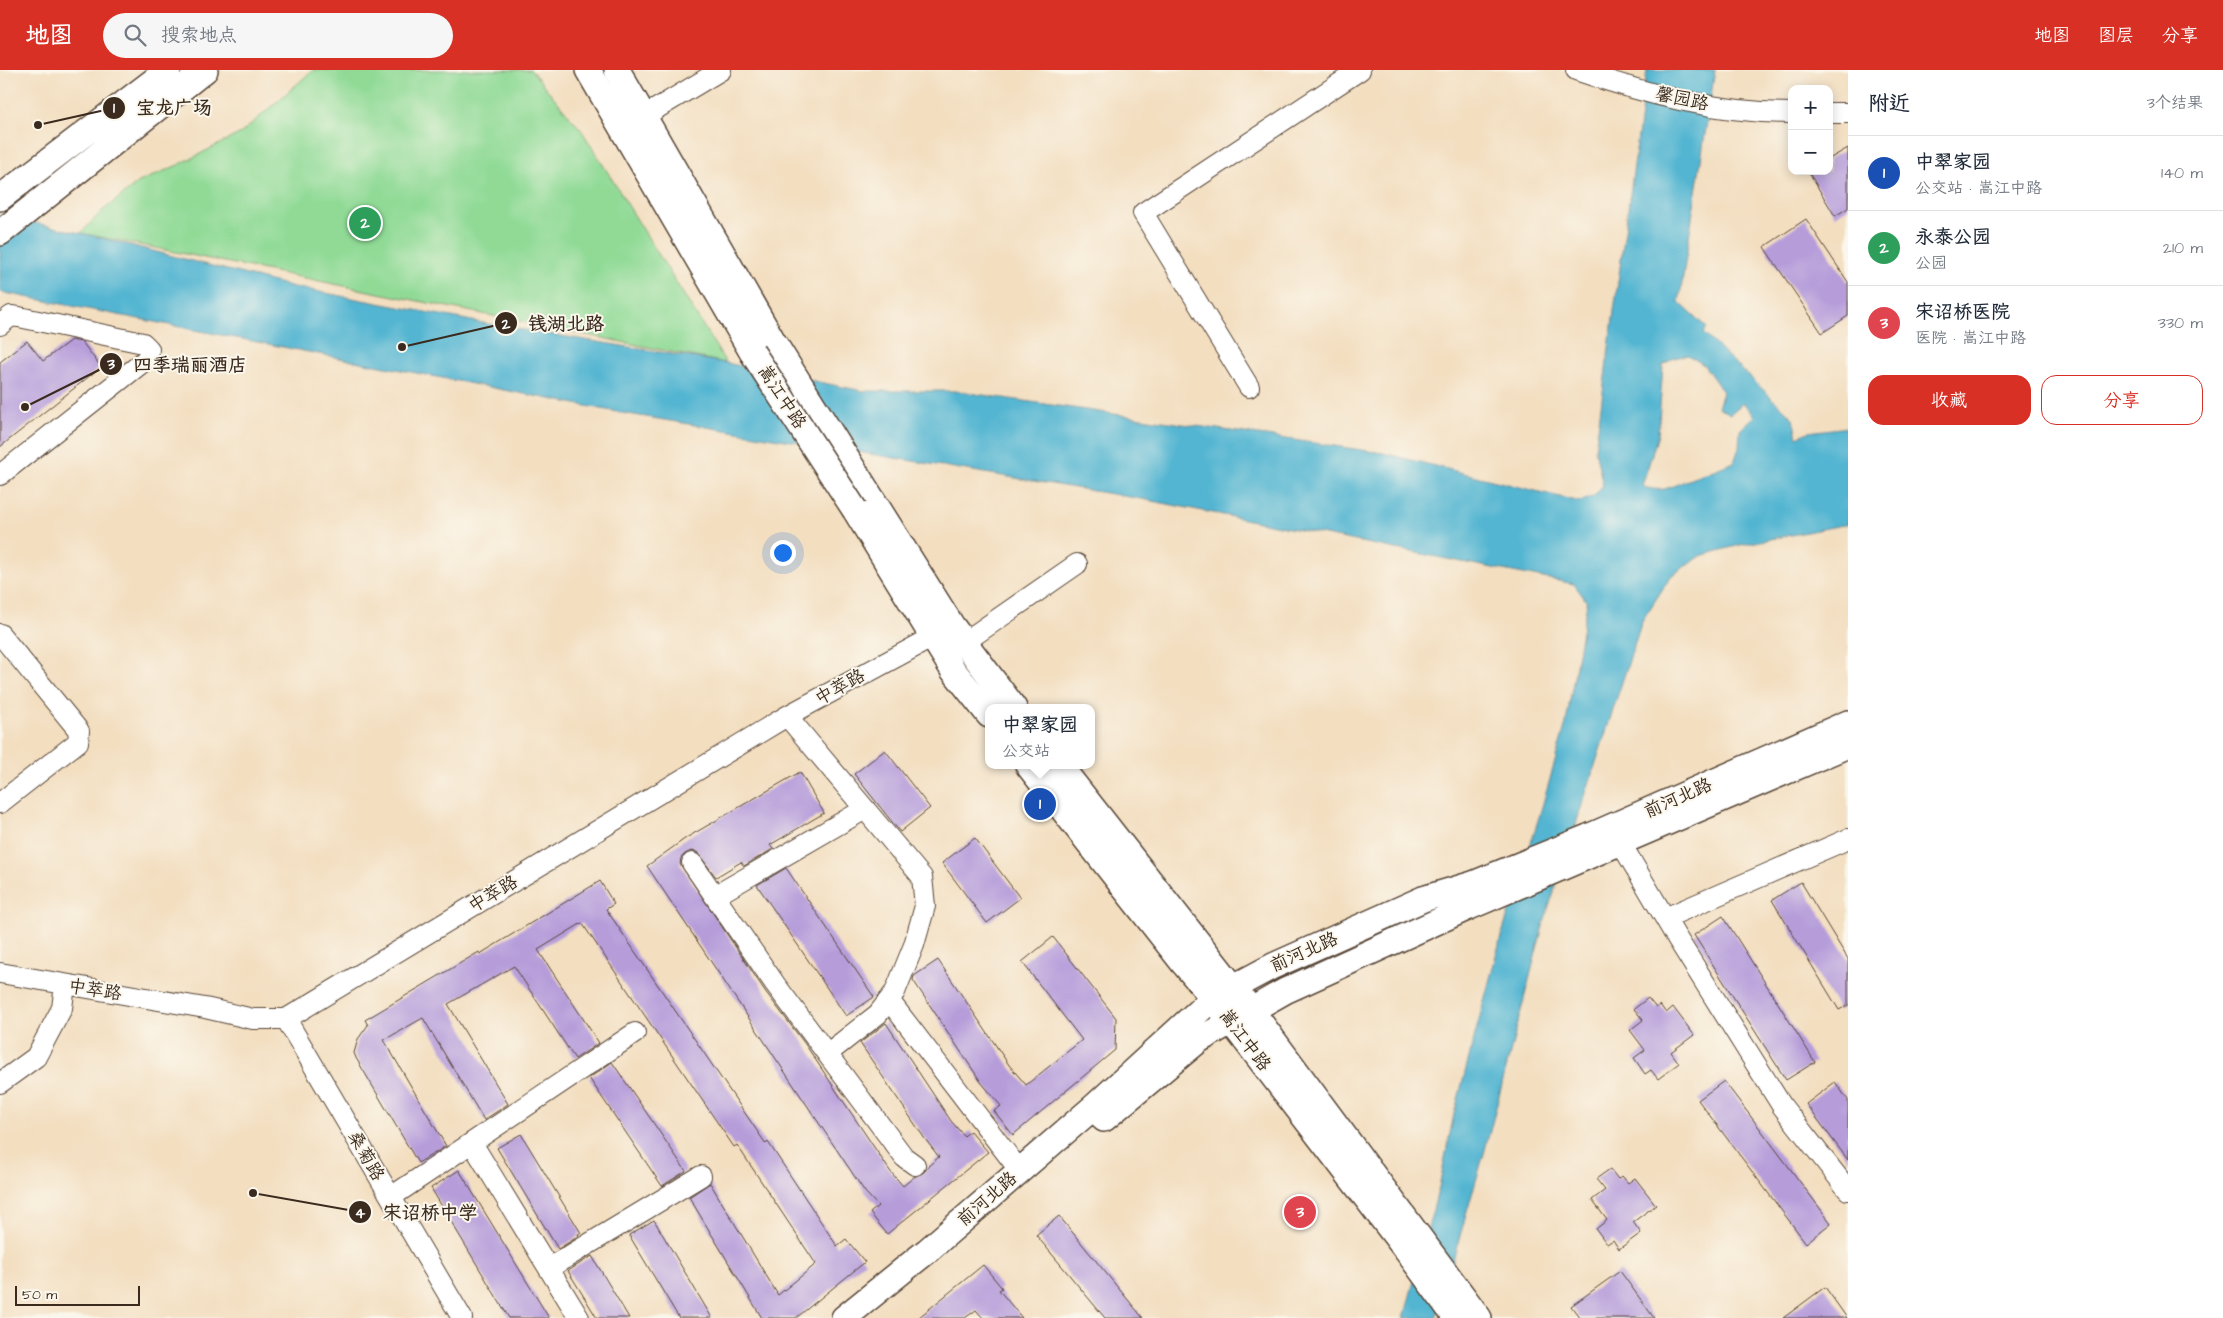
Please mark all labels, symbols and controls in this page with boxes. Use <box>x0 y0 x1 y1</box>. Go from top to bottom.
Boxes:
search box <box>103 13 453 58</box>
text: 地图 <box>25 19 73 53</box>
icon: search <box>121 21 149 49</box>
text: 搜索地点 <box>161 22 237 49</box>
text: 地图 <box>2034 23 2070 48</box>
text: 图层 <box>2098 23 2134 48</box>
text: 分享 <box>2162 23 2198 48</box>
street label: 馨园路 <box>1653 81 1711 117</box>
map controls <box>1788 85 1833 175</box>
button: + <box>1788 85 1833 130</box>
text: 附近 <box>1868 89 1910 118</box>
callout: 宝龙广场 <box>101 91 222 125</box>
text: 3个结果 <box>2147 92 2203 114</box>
text: 宝龙广场 <box>136 95 212 122</box>
text: 1 <box>113 98 115 119</box>
button: − <box>1788 130 1833 175</box>
text: 中翠家园 <box>1915 149 1991 176</box>
text: 1 <box>1883 162 1885 184</box>
text: 140 m <box>2161 162 2203 184</box>
text: 公交站 · 嵩江中路 <box>1915 177 2042 199</box>
pin: 2 <box>349 204 381 242</box>
text: 永泰公园 <box>1915 224 1991 251</box>
text: 2 <box>1879 237 1889 259</box>
text: 210 m <box>2163 237 2203 259</box>
text: 公园 <box>1915 252 1947 274</box>
text: 宋诏桥医院 <box>1915 299 2010 326</box>
callout: 钱湖北路 <box>493 306 614 340</box>
text: 钱湖北路 <box>528 311 604 338</box>
text: 3 <box>1880 312 1888 334</box>
text: 330 m <box>2158 312 2203 334</box>
text: 2 <box>501 314 511 335</box>
text: 医院 · 嵩江中路 <box>1915 327 2026 349</box>
callout: 四季瑞丽酒店 <box>98 347 257 381</box>
text: 四季瑞丽酒店 <box>133 352 247 379</box>
text: 3 <box>106 354 115 375</box>
street label: 嵩江中路 <box>752 360 812 434</box>
button: 收藏 <box>1868 375 2031 425</box>
button: 分享 <box>2041 375 2203 425</box>
your location <box>770 540 796 566</box>
street label: 中萃路 <box>810 663 870 711</box>
popup <box>985 704 1095 769</box>
text: 中翠家园 <box>1002 712 1078 739</box>
text: 公交站 <box>1002 740 1050 762</box>
street label: 前河北路 <box>1640 772 1716 824</box>
pin: 1 <box>1024 785 1056 823</box>
street label: 中萃路 <box>463 869 523 919</box>
street label: 前河北路 <box>1266 926 1342 978</box>
street label: 中萃路 <box>66 973 124 1007</box>
street label: 嵩江中路 <box>1213 1004 1277 1076</box>
street label: 桑菊路 <box>342 1126 390 1186</box>
street label: 前河北路 <box>952 1166 1022 1232</box>
pin: 3 <box>1284 1193 1316 1231</box>
callout: 宋诏桥中学 <box>347 1195 487 1229</box>
text: 宋诏桥中学 <box>382 1200 478 1227</box>
text: 4 <box>355 1203 366 1224</box>
scale bar <box>15 1283 140 1306</box>
text: 50 m <box>22 1285 57 1305</box>

